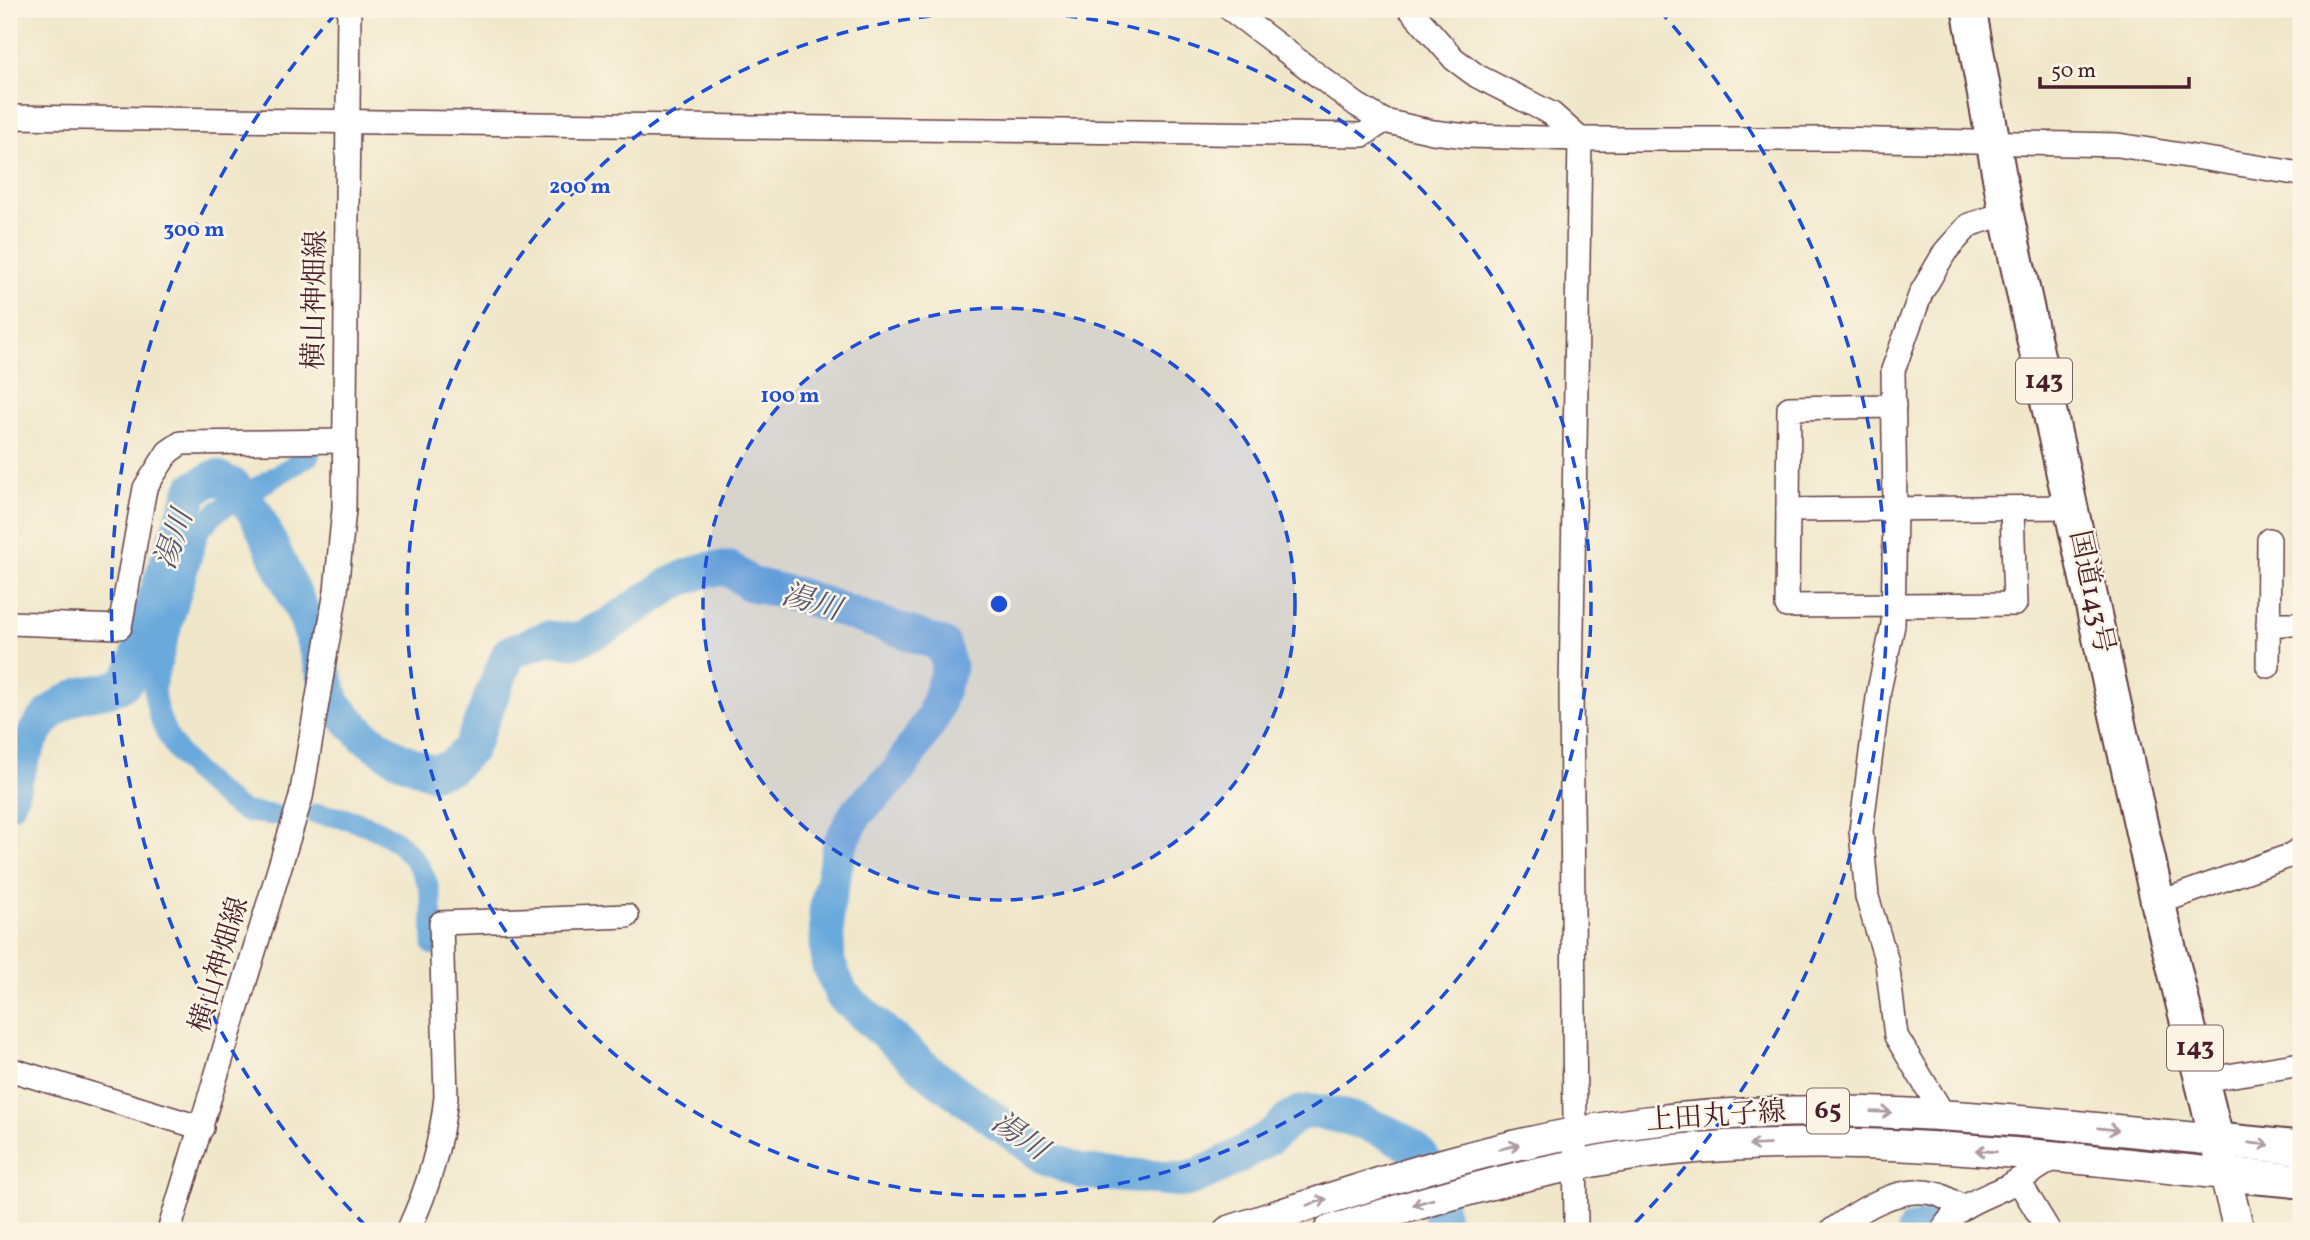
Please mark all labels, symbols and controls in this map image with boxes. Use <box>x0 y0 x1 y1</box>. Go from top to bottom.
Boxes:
scale bar <box>2040 46 2189 90</box>
text: 50 m <box>2051 57 2096 86</box>
text: 200 m <box>549 173 611 202</box>
text: 300 m <box>164 216 224 245</box>
street label: 横山神畑線 <box>295 230 337 370</box>
road number: 143 <box>2016 358 2072 404</box>
text: 100 m <box>760 382 820 411</box>
water label: 湯川 <box>145 502 206 575</box>
street label: 国道143号 <box>2059 527 2123 657</box>
water label: 湯川 <box>776 574 849 633</box>
centre of rings <box>987 592 1011 616</box>
street label: 横山神畑線 <box>181 892 259 1038</box>
road number: 143 <box>2167 1026 2223 1070</box>
road number: 65 <box>1807 1088 1849 1134</box>
street label: 上田丸子線 <box>1645 1093 1787 1141</box>
water label: 湯川 <box>982 1103 1058 1173</box>
one-way arrow <box>1869 1105 1892 1119</box>
one-way arrow <box>2096 1123 2119 1136</box>
one-way arrow <box>2247 1138 2270 1151</box>
one-way arrow <box>1498 1139 1520 1152</box>
one-way arrow <box>1748 1139 1771 1152</box>
one-way arrow <box>1976 1144 1998 1157</box>
one-way arrow <box>1306 1195 1328 1208</box>
one-way arrow <box>1413 1197 1435 1210</box>

